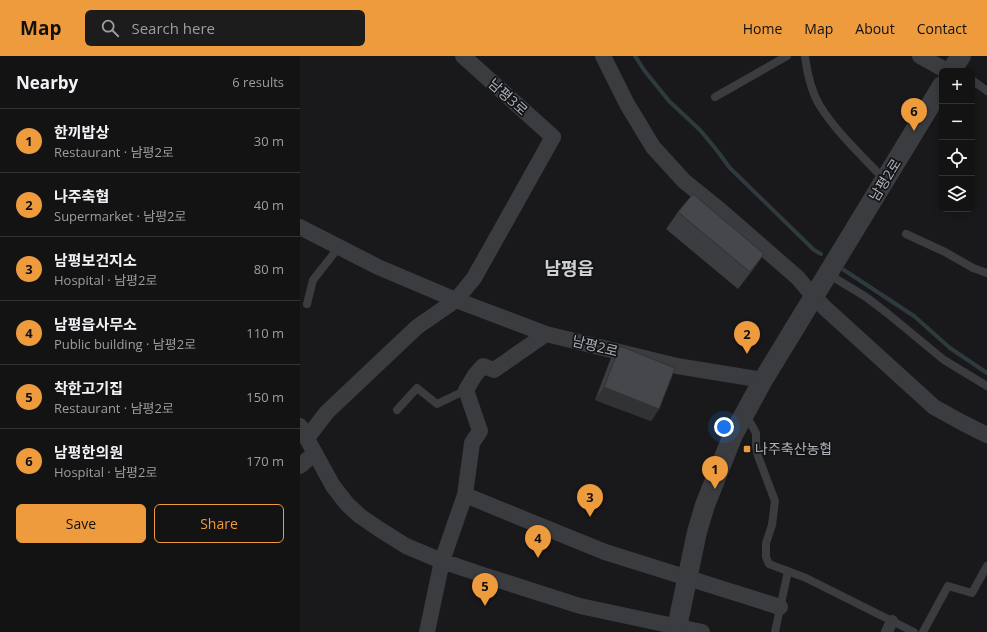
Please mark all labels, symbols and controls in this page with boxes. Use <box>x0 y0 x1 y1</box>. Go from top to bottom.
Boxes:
search box <box>85 10 365 46</box>
text: Map <box>20 15 61 41</box>
icon: search <box>99 17 121 39</box>
text: Search here <box>131 18 215 38</box>
text: Home <box>743 19 782 38</box>
text: Map <box>804 19 833 38</box>
text: About <box>855 19 895 38</box>
text: Contact <box>917 19 967 38</box>
map controls <box>939 68 975 212</box>
button: + <box>939 68 975 104</box>
text: Nearby <box>16 71 78 94</box>
text: 6 results <box>232 73 284 91</box>
street label: 남평3로 <box>485 74 532 119</box>
pin: 6 <box>901 98 927 131</box>
button: − <box>939 104 975 140</box>
text: 한끼밥상 <box>54 122 109 142</box>
text: 1 <box>25 132 33 150</box>
text: 30 m <box>254 132 284 150</box>
button: locate <box>939 140 975 176</box>
text: Restaurant · 남평2로 <box>54 143 174 161</box>
street label: 남평2로 <box>864 155 905 205</box>
button: layers <box>939 176 975 212</box>
text: 나주축협 <box>54 186 109 206</box>
text: 2 <box>25 196 33 214</box>
text: 40 m <box>254 196 284 214</box>
text: Supermarket · 남평2로 <box>54 207 187 225</box>
text: 남평보건지소 <box>54 250 137 270</box>
district label: 남평읍 <box>544 256 594 280</box>
text: 3 <box>25 260 33 278</box>
text: 80 m <box>254 260 284 278</box>
text: Hospital · 남평2로 <box>54 271 157 289</box>
text: 남평읍사무소 <box>54 314 137 334</box>
pin: 2 <box>734 321 760 354</box>
text: 4 <box>25 324 33 342</box>
text: 110 m <box>246 324 284 342</box>
street label: 남평2로 <box>570 331 620 360</box>
text: Public building · 남평2로 <box>54 335 196 353</box>
text: 착한고기집 <box>54 378 123 398</box>
text: 5 <box>25 388 33 406</box>
text: 150 m <box>246 388 284 406</box>
text: Restaurant · 남평2로 <box>54 399 174 417</box>
your location <box>714 417 734 437</box>
place label: 나주축산농협 <box>755 439 832 458</box>
text: 남평한의원 <box>54 442 123 462</box>
marker: 나주축산농협 <box>742 444 752 454</box>
text: 6 <box>25 452 33 470</box>
text: 170 m <box>246 452 284 470</box>
pin: 1 <box>702 456 728 489</box>
text: Hospital · 남평2로 <box>54 463 157 481</box>
pin: 3 <box>577 484 603 517</box>
button: Save <box>16 504 146 543</box>
button: Share <box>154 504 284 543</box>
pin: 4 <box>525 525 551 558</box>
pin: 5 <box>472 573 498 606</box>

